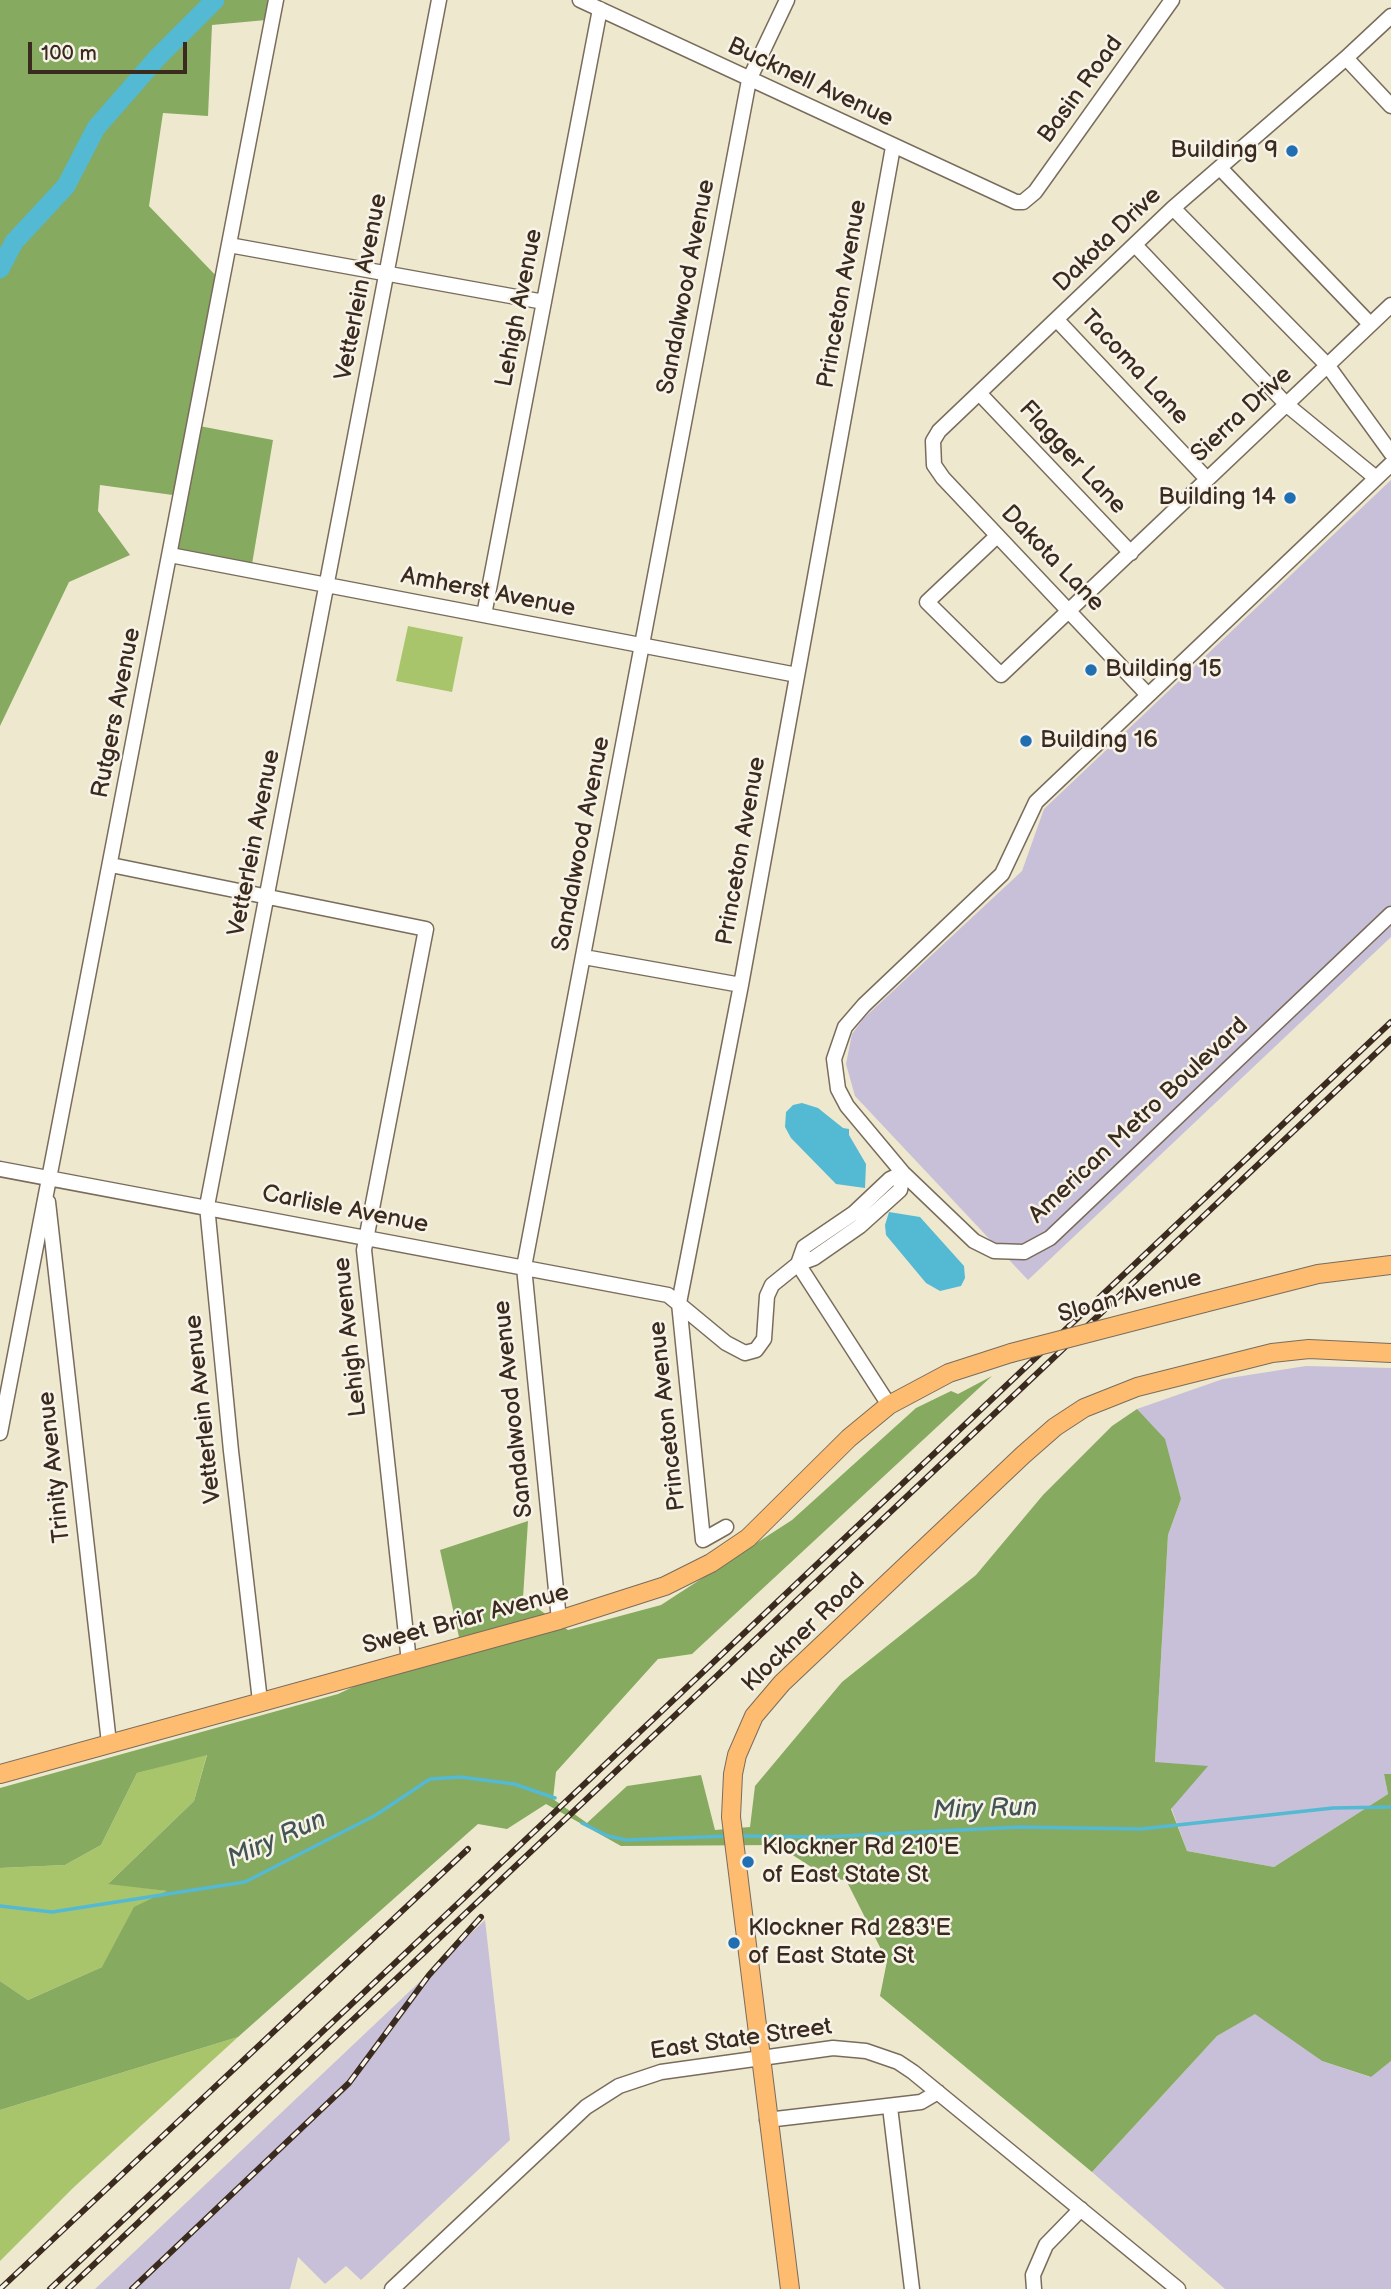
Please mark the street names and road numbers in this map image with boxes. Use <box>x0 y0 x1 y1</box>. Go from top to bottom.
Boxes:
street label: Basin Road <box>1032 31 1130 149</box>
street label: Bucknell Avenue <box>722 32 898 134</box>
street label: Sandalwood Avenue <box>652 177 722 397</box>
street label: Dakota Drive <box>1048 182 1168 298</box>
street label: Vetterlein Avenue <box>330 191 394 383</box>
street label: Princeton Avenue <box>812 198 874 390</box>
street label: Lehigh Avenue <box>491 227 549 389</box>
street label: Tacoma Lane <box>1074 305 1194 431</box>
street label: Sierra Drive <box>1185 361 1299 469</box>
street label: Flagger Lane <box>1012 395 1132 521</box>
street label: Dakota Lane <box>994 500 1110 618</box>
street label: Amherst Avenue <box>398 562 578 624</box>
street label: Rutgers Avenue <box>86 625 148 801</box>
street label: Sandalwood Avenue <box>547 734 617 954</box>
street label: Vetterlein Avenue <box>223 747 287 939</box>
street label: Princeton Avenue <box>711 755 773 947</box>
street label: American Metro Boulevard <box>1023 1012 1255 1230</box>
street label: Carlisle Avenue <box>260 1180 430 1240</box>
street label: Lehigh Avenue <box>328 1256 374 1418</box>
street label: Sloan Avenue <box>1055 1264 1205 1330</box>
street label: Sandalwood Avenue <box>488 1299 540 1519</box>
street label: Vetterlein Avenue <box>180 1313 228 1505</box>
street label: Princeton Avenue <box>644 1320 692 1512</box>
street label: Trinity Avenue <box>33 1390 77 1544</box>
street label: Klockner Road <box>737 1567 871 1699</box>
street label: Sweet Briar Avenue <box>360 1579 572 1661</box>
street label: East State Street <box>648 2013 834 2067</box>

